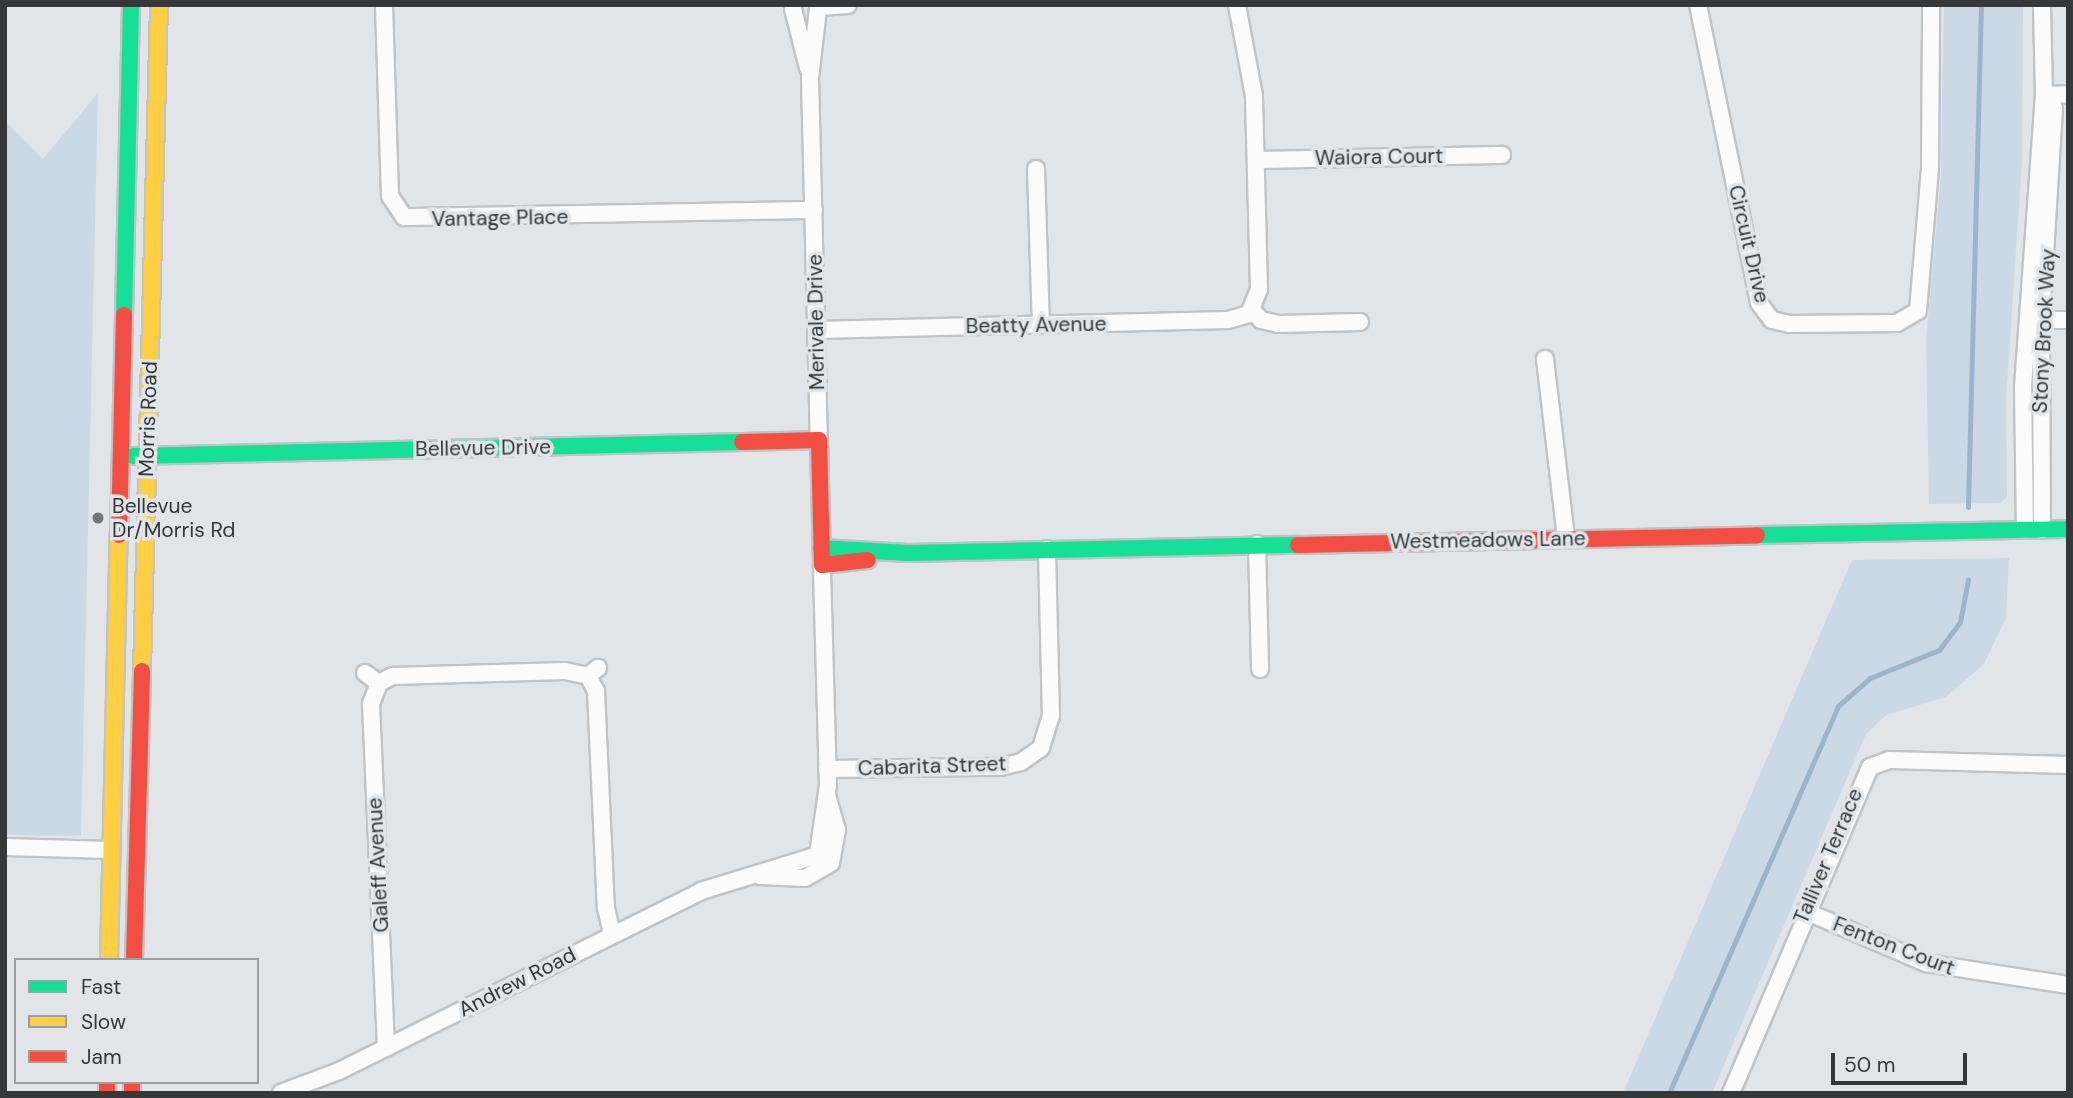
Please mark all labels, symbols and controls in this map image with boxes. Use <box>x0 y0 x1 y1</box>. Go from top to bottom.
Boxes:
street label: Waiora Court <box>1315 143 1443 171</box>
street label: Circuit Drive <box>1723 183 1775 305</box>
street label: Vantage Place <box>431 204 569 232</box>
street label: Stony Brook Way <box>2027 248 2061 414</box>
street label: Merivale Drive <box>802 254 830 390</box>
street label: Beatty Avenue <box>965 311 1107 339</box>
street label: Morris Road <box>133 361 163 477</box>
street label: Bellevue Drive <box>415 434 551 462</box>
place label: Bellevue Dr/Morris Rd <box>112 493 235 543</box>
marker: Bellevue Dr/Morris Rd <box>90 510 106 526</box>
street label: Westmeadows Lane <box>1390 526 1586 554</box>
street label: Cabarita Street <box>857 751 1007 781</box>
street label: Talliver Terrace <box>1788 785 1868 927</box>
street label: Galeff Avenue <box>362 797 394 933</box>
street label: Fenton Court <box>1830 911 1958 981</box>
street label: Andrew Road <box>454 942 580 1022</box>
legend <box>14 958 259 1084</box>
text: Fast <box>81 973 121 1001</box>
text: Slow <box>81 1008 126 1036</box>
scale bar <box>1835 1038 1972 1082</box>
text: Jam <box>81 1043 122 1071</box>
text: 50 m <box>1844 1051 1895 1079</box>

